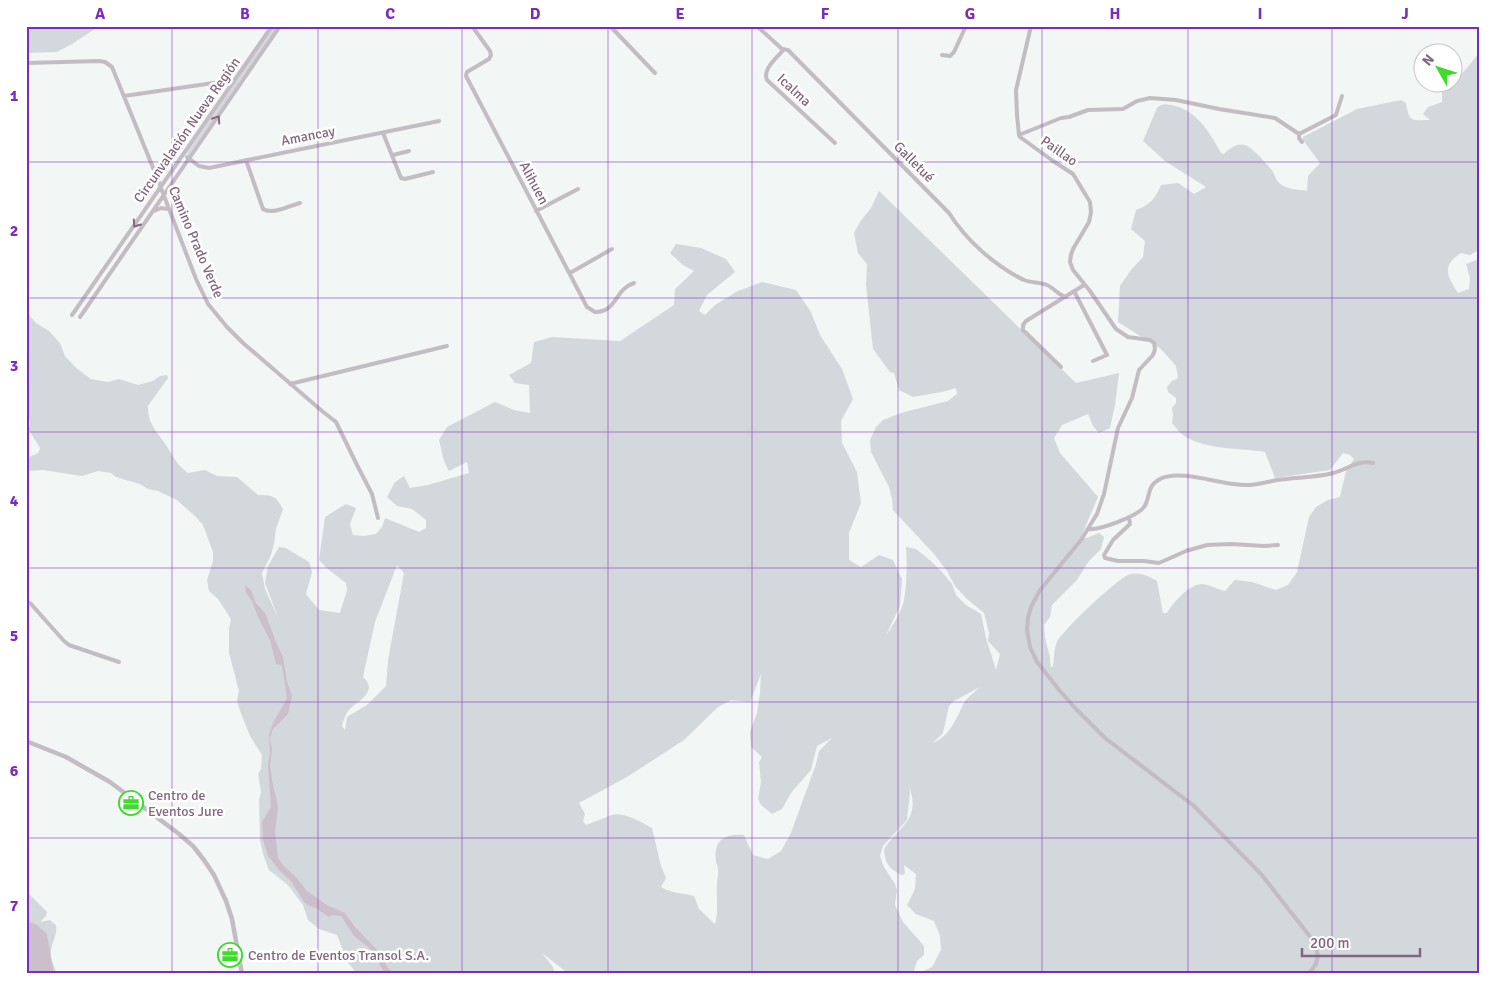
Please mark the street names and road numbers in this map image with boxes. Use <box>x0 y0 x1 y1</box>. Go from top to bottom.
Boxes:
street label: Circunvalación Nueva Región <box>130 54 244 206</box>
street label: Icalma <box>774 70 814 110</box>
street label: Amancay <box>280 122 337 150</box>
street label: Paillao <box>1037 132 1081 170</box>
street label: Galletué <box>890 138 938 186</box>
street label: Alihuen <box>516 159 552 207</box>
street label: Camino Prado Verde <box>165 184 227 300</box>

